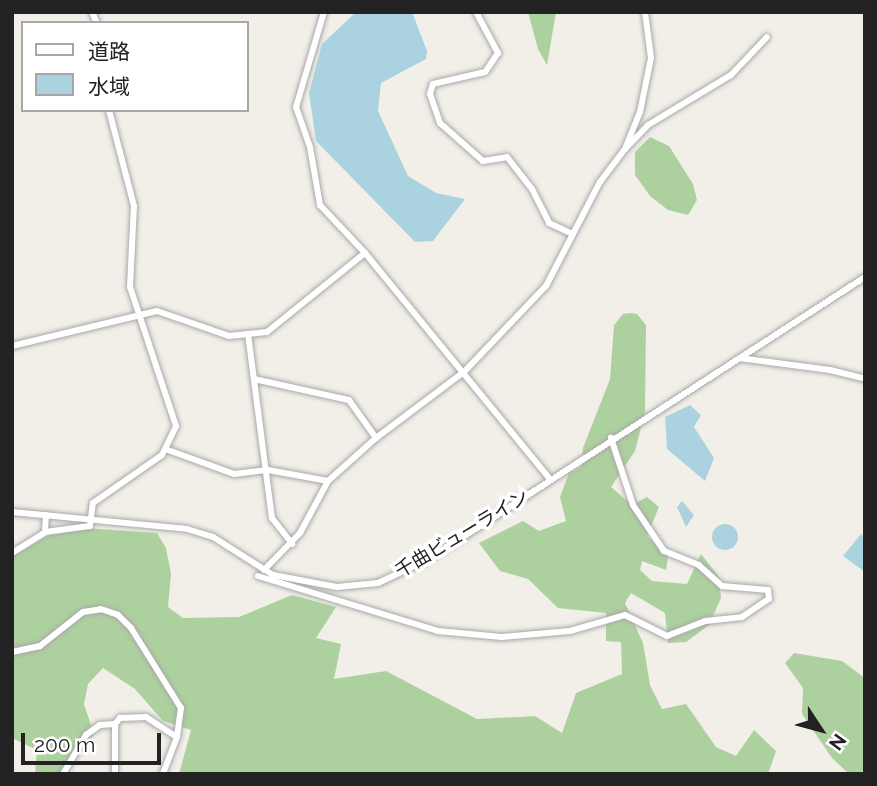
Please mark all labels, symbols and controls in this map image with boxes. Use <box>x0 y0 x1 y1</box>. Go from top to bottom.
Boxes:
legend <box>21 21 248 112</box>
text: 道路 <box>88 39 130 64</box>
text: 水域 <box>88 74 130 99</box>
street label: 千曲ビューライン <box>391 485 533 583</box>
north arrow <box>786 695 856 765</box>
scale bar <box>24 720 164 764</box>
text: N <box>825 730 851 755</box>
text: 200 m <box>34 732 95 757</box>

